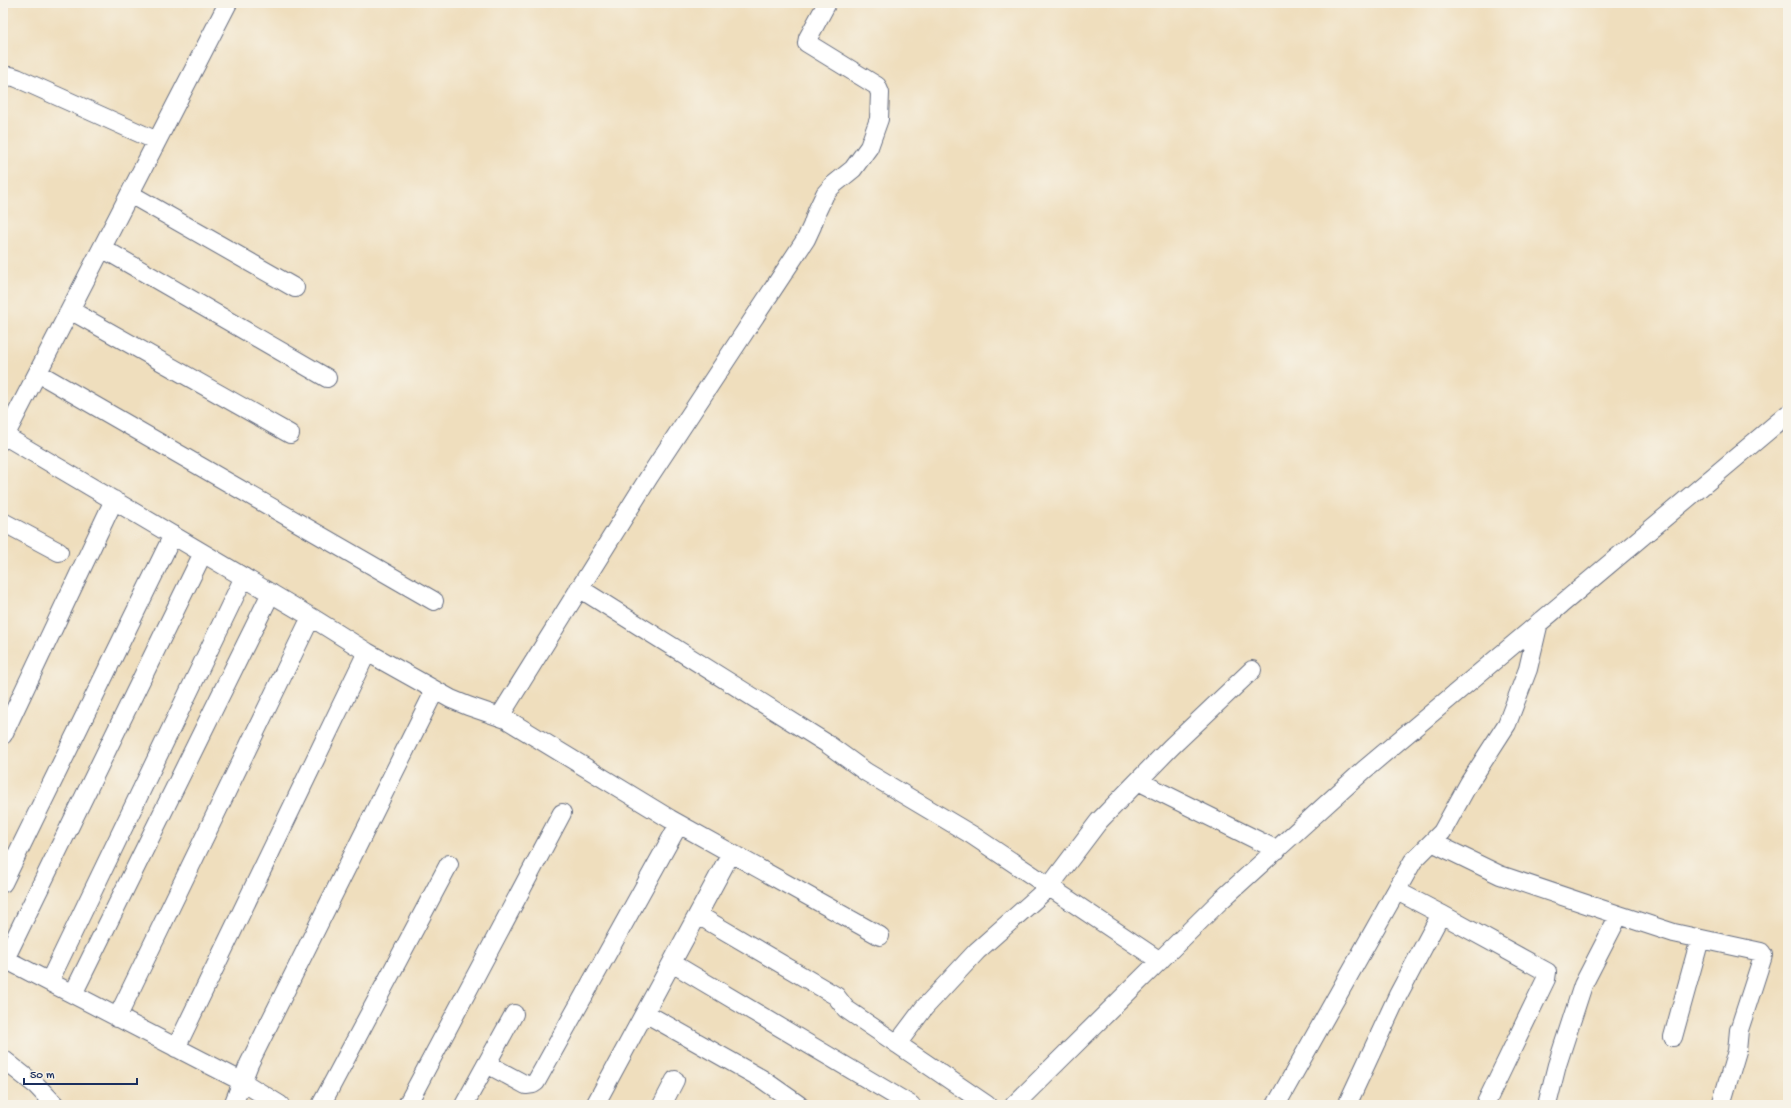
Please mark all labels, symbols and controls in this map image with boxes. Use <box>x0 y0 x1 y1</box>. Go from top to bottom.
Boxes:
scale bar <box>24 1060 137 1086</box>
text: 50 m <box>30 1069 55 1083</box>

